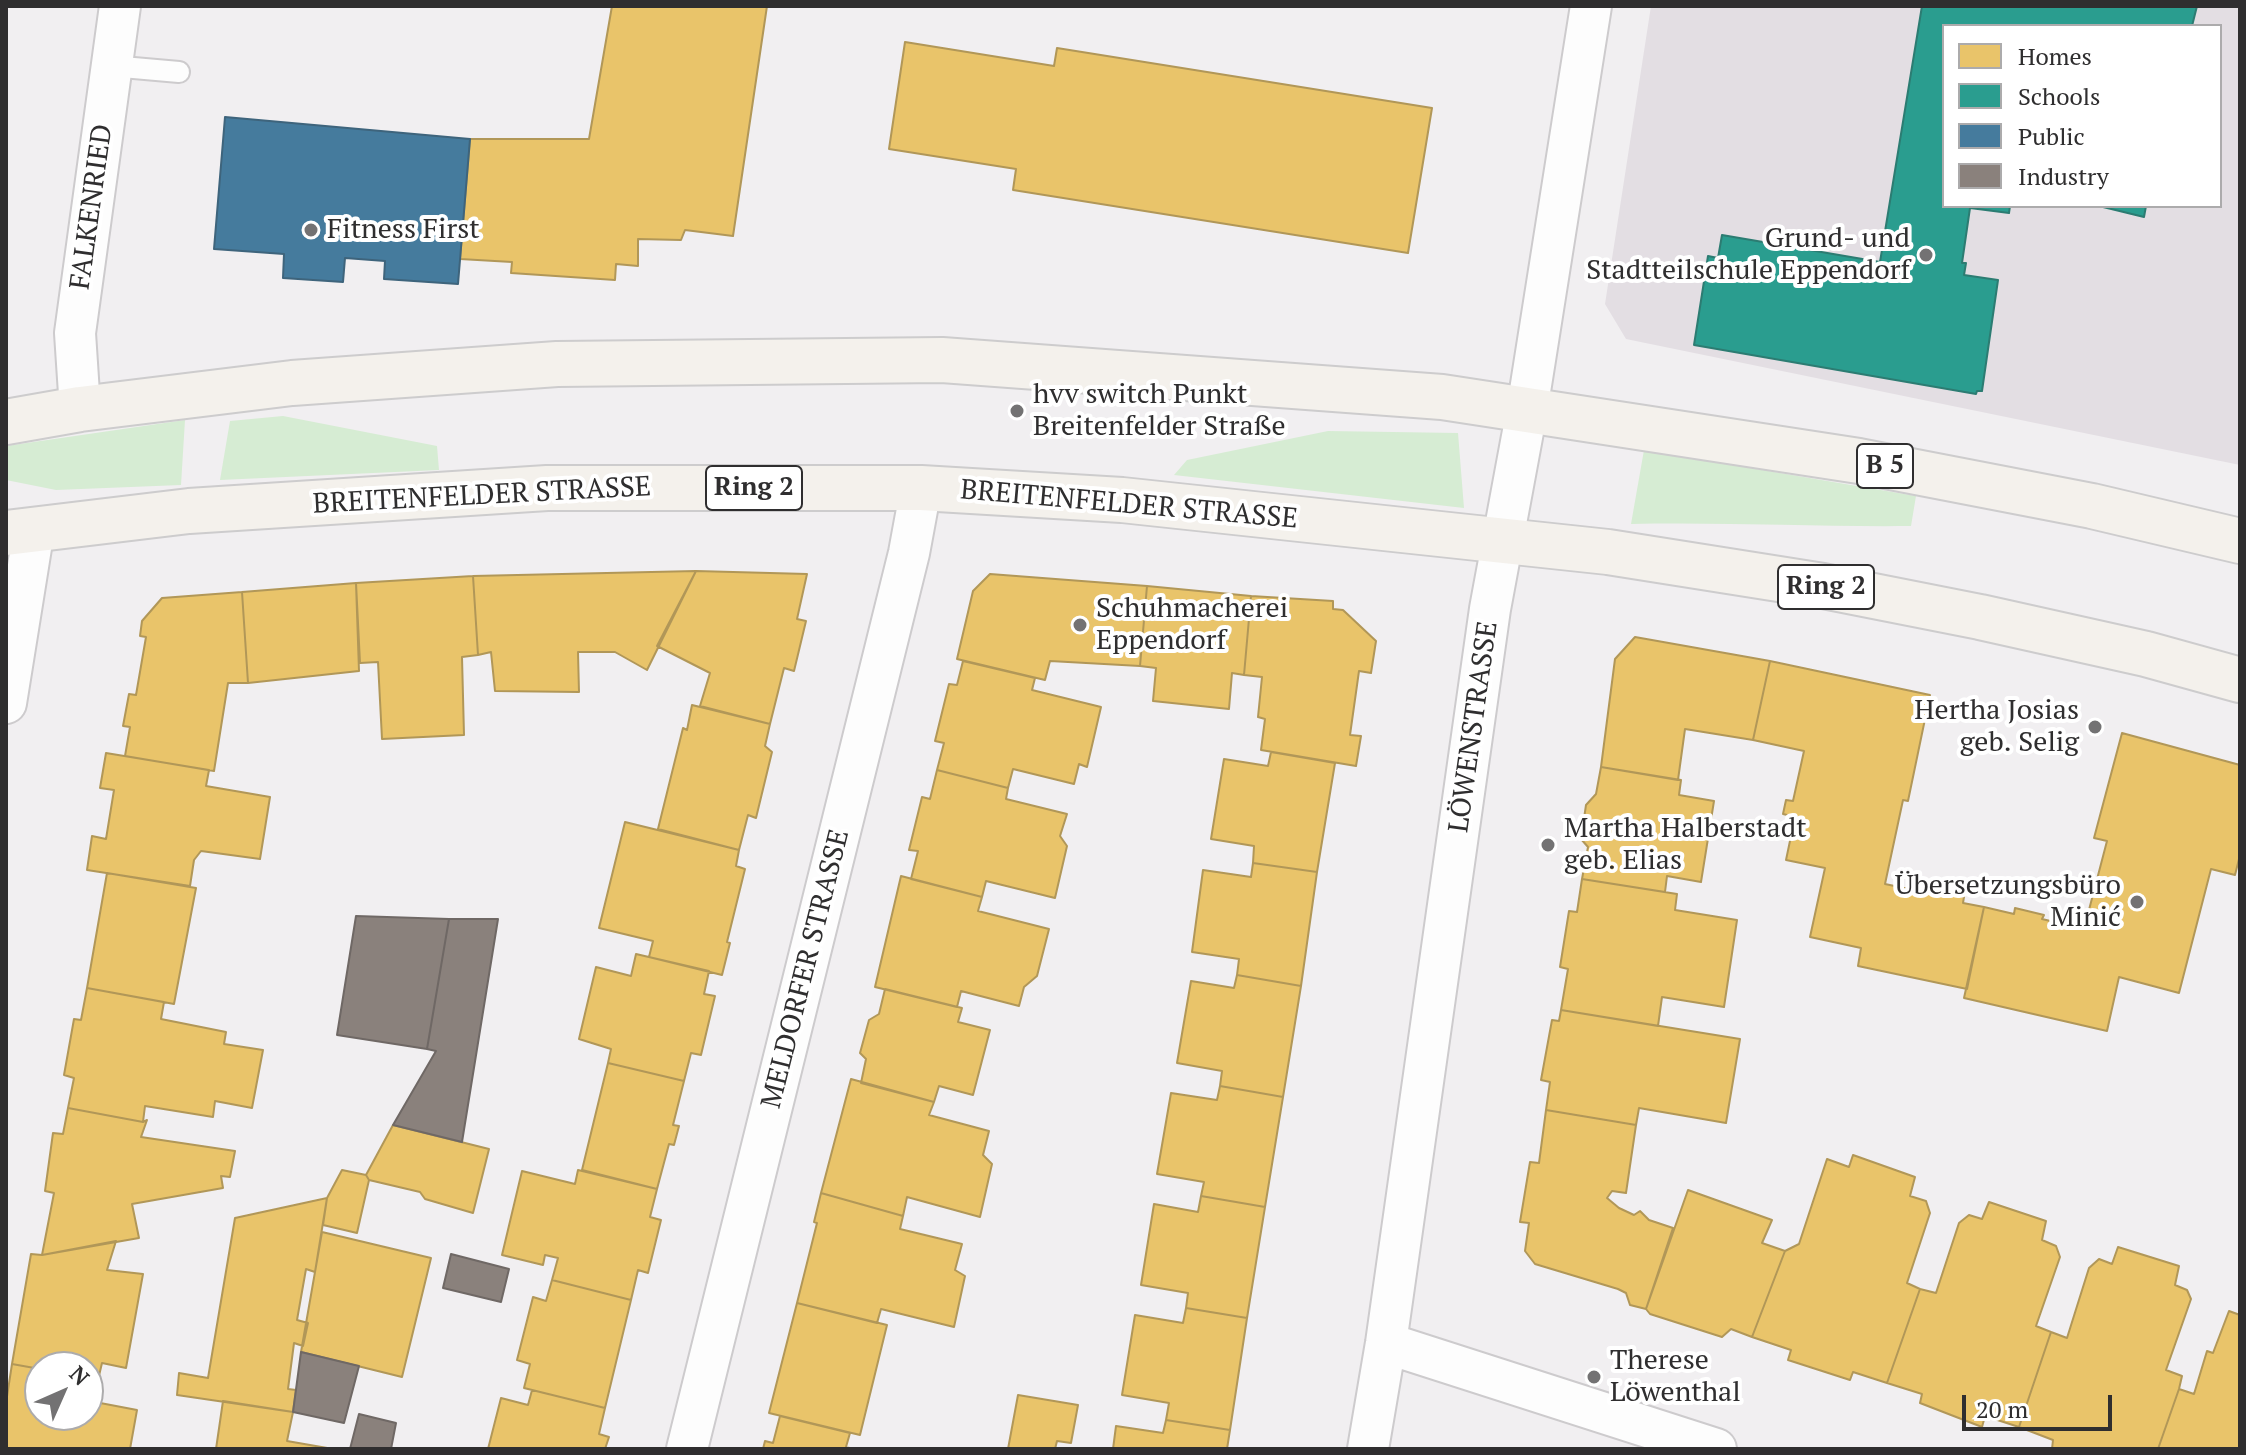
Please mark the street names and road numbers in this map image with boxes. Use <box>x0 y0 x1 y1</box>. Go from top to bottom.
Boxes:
street label: FALKENRIED <box>64 122 120 292</box>
road number: B 5 <box>1857 444 1913 488</box>
road number: Ring 2 <box>706 466 802 510</box>
street label: BREITENFELDER STRASSE <box>312 470 652 522</box>
street label: BREITENFELDER STRASSE <box>959 474 1299 536</box>
road number: Ring 2 <box>1778 565 1874 609</box>
street label: LÖWENSTRASSE <box>1443 619 1505 835</box>
street label: MELDORFER STRASSE <box>755 826 857 1112</box>

